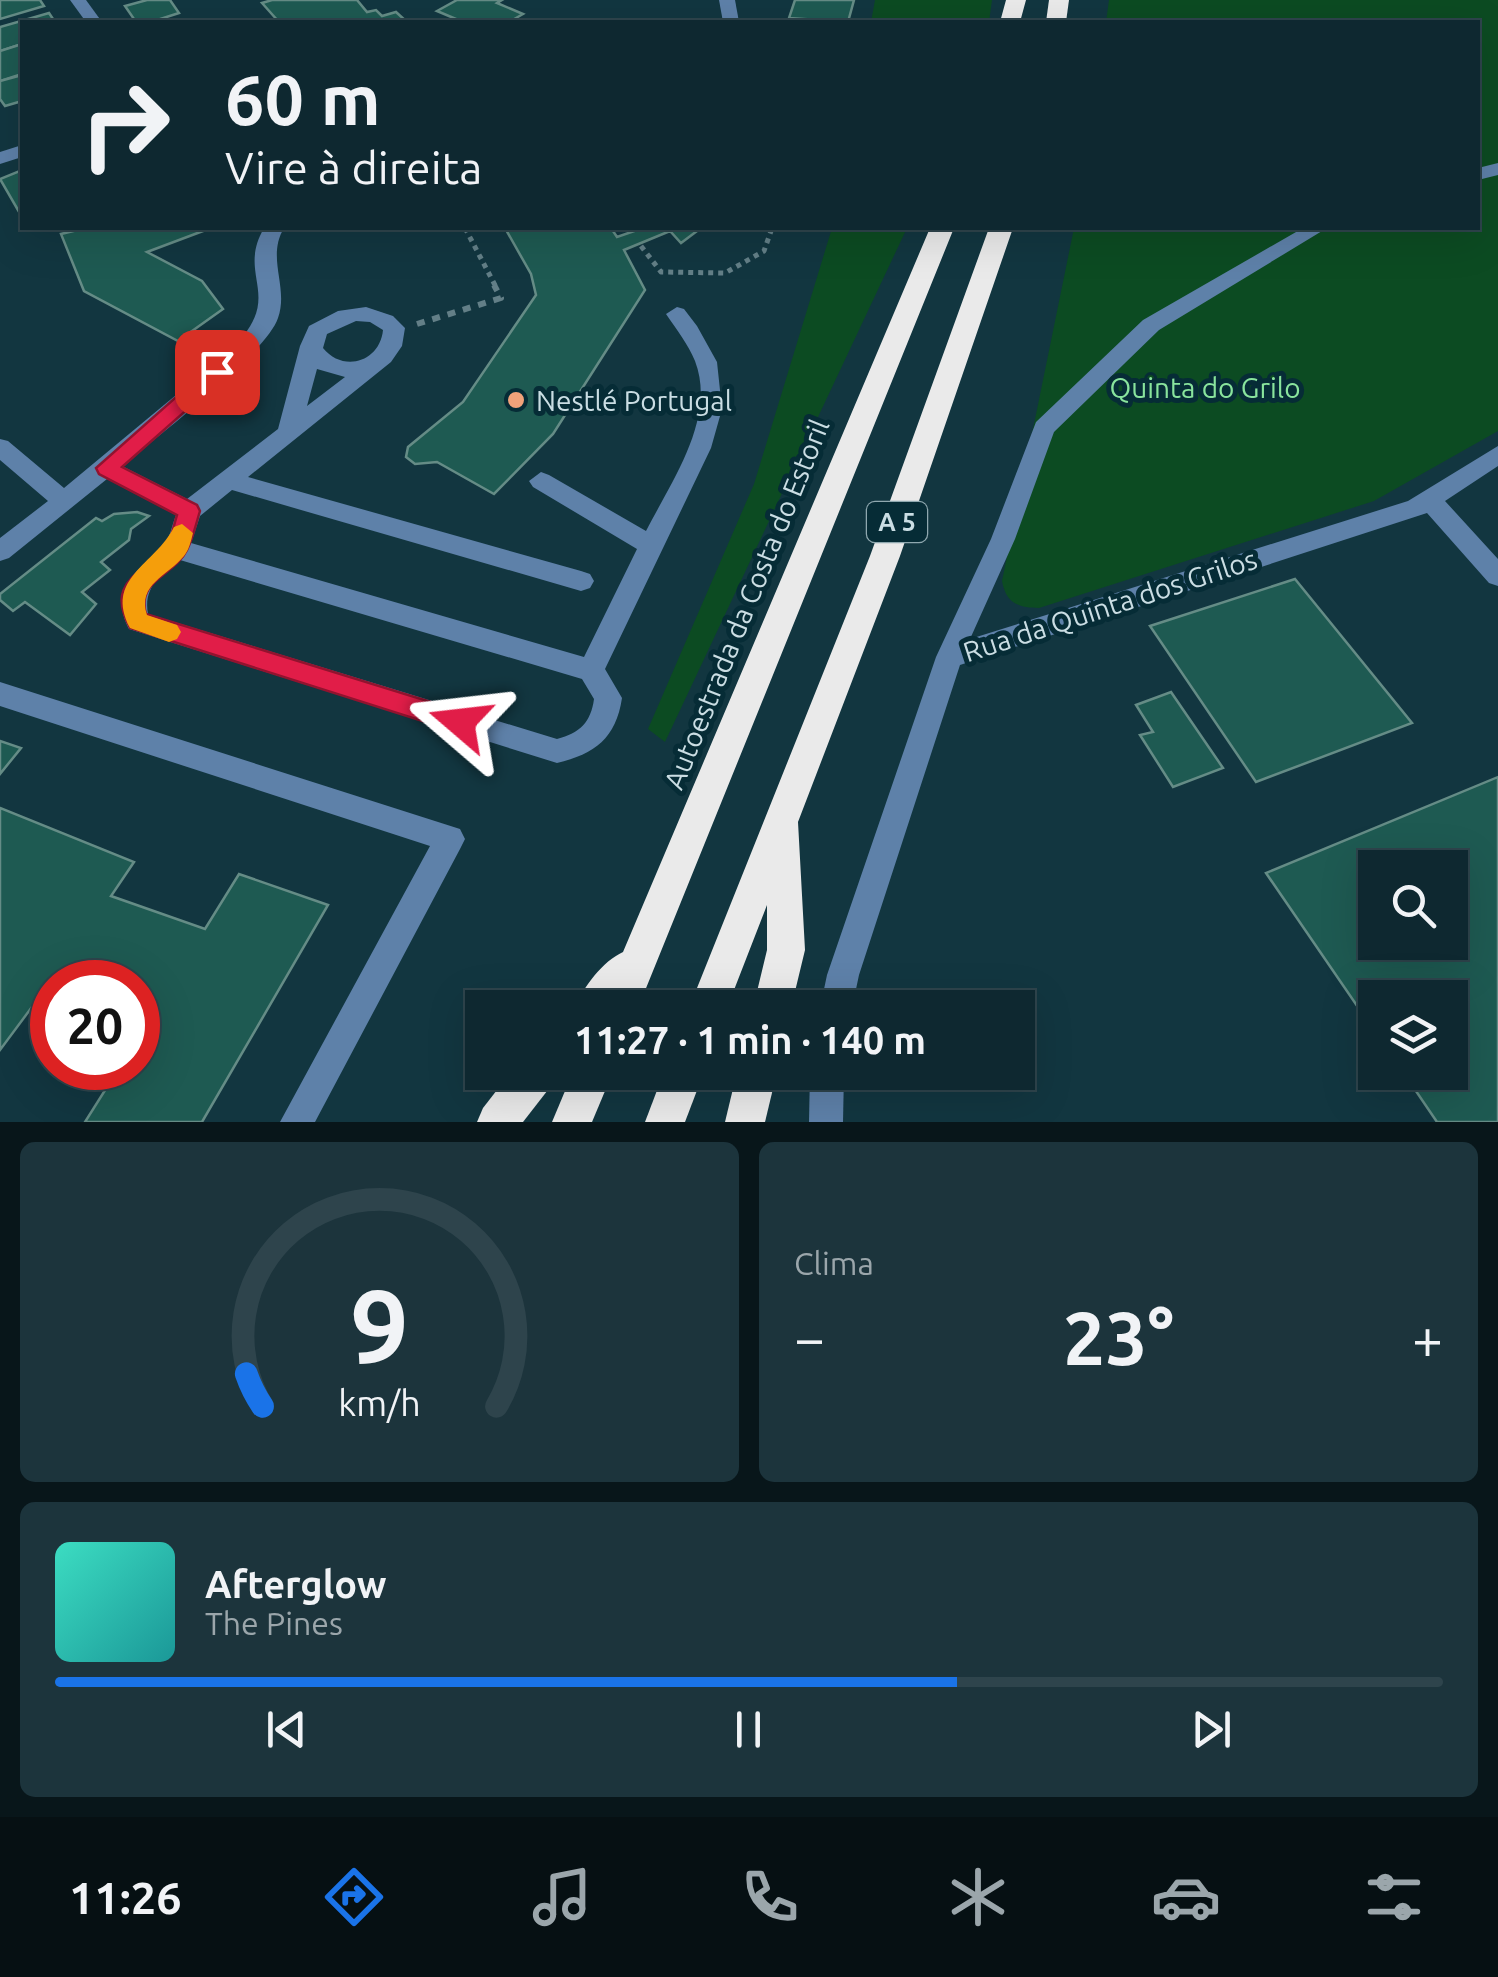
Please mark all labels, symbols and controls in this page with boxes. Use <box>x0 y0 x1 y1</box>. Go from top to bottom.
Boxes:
icon: right <box>60 60 190 190</box>
text: 60 m <box>225 60 381 138</box>
text: Vire à direita <box>225 142 482 193</box>
pin <box>175 330 260 415</box>
icon: arrive <box>190 345 245 400</box>
park label: Quinta do Grilo <box>1109 372 1301 403</box>
place label: Nestlé Portugal <box>536 385 732 416</box>
marker: Nestlé Portugal <box>505 389 527 411</box>
street label: Autoestrada da Costa do Estoril <box>657 415 835 793</box>
road number: A 5 <box>867 502 927 542</box>
street label: Rua da Quinta dos Grilos <box>959 543 1261 667</box>
position arrow <box>408 670 512 774</box>
map controls <box>1358 850 1468 1090</box>
button: search <box>1358 850 1468 960</box>
speed limit sign: 20 <box>30 960 160 1090</box>
button: layers <box>1358 980 1468 1090</box>
text: 11:27 · 1 min · 140 m <box>574 1019 926 1061</box>
text: Clima <box>794 1245 874 1281</box>
text: 9 <box>350 1267 409 1384</box>
text: 23° <box>1063 1295 1174 1379</box>
text: − <box>794 1307 825 1368</box>
text: + <box>1412 1307 1443 1368</box>
text: km/h <box>338 1383 421 1423</box>
text: Afterglow <box>205 1563 387 1605</box>
text: The Pines <box>205 1605 343 1641</box>
icon: previous <box>259 1702 314 1757</box>
icon: pause <box>721 1702 776 1757</box>
icon: next <box>1184 1702 1239 1757</box>
icon: directions <box>319 1862 389 1932</box>
icon: music <box>527 1862 597 1932</box>
icon: phone <box>735 1862 805 1932</box>
icon: climate <box>943 1862 1013 1932</box>
icon: car <box>1151 1862 1221 1932</box>
icon: filters <box>1359 1862 1429 1932</box>
text: 11:26 <box>69 1872 182 1923</box>

